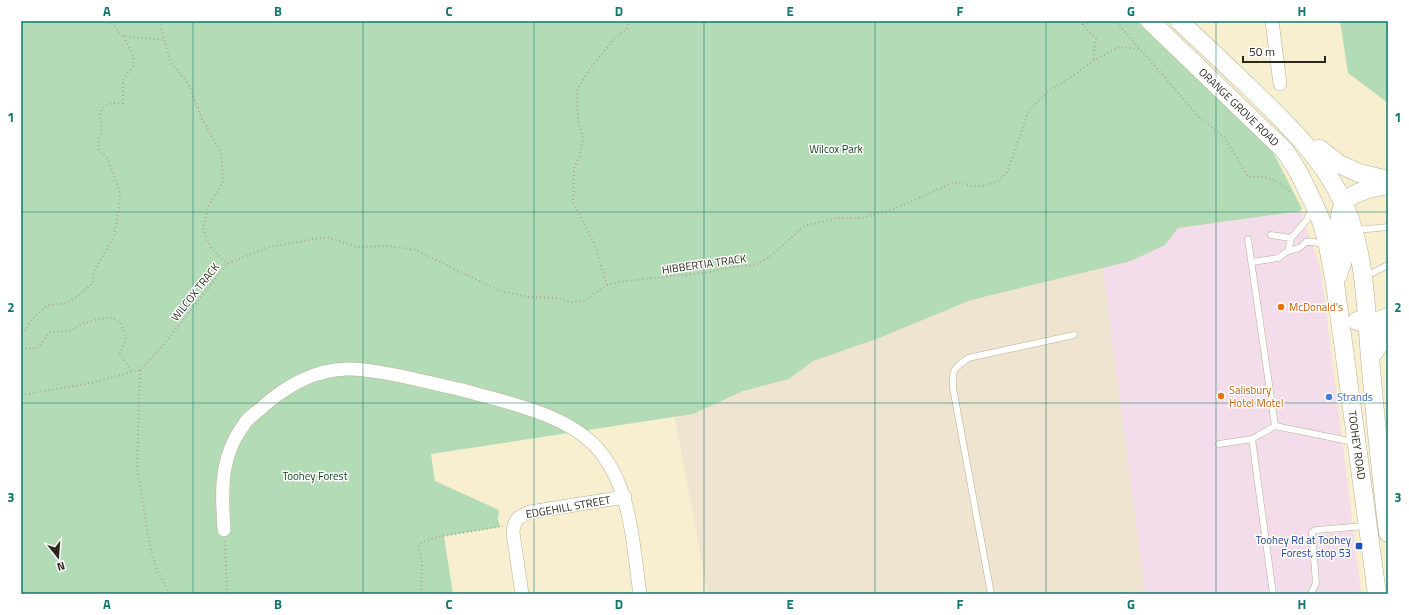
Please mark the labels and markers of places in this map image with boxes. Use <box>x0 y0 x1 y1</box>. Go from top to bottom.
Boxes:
place label: McDonald's <box>1289 299 1343 315</box>
marker: McDonald's <box>1276 302 1286 312</box>
place label: Salisbury Hotel Motel <box>1229 382 1283 411</box>
place label: Strands <box>1337 389 1373 405</box>
marker: Salisbury Hotel Motel <box>1216 391 1226 401</box>
marker: Strands <box>1324 392 1334 402</box>
place label: Toohey Rd at Toohey Forest, stop 53 <box>1256 532 1352 561</box>
marker: Toohey Rd at Toohey Forest, stop 53 <box>1354 541 1364 551</box>

